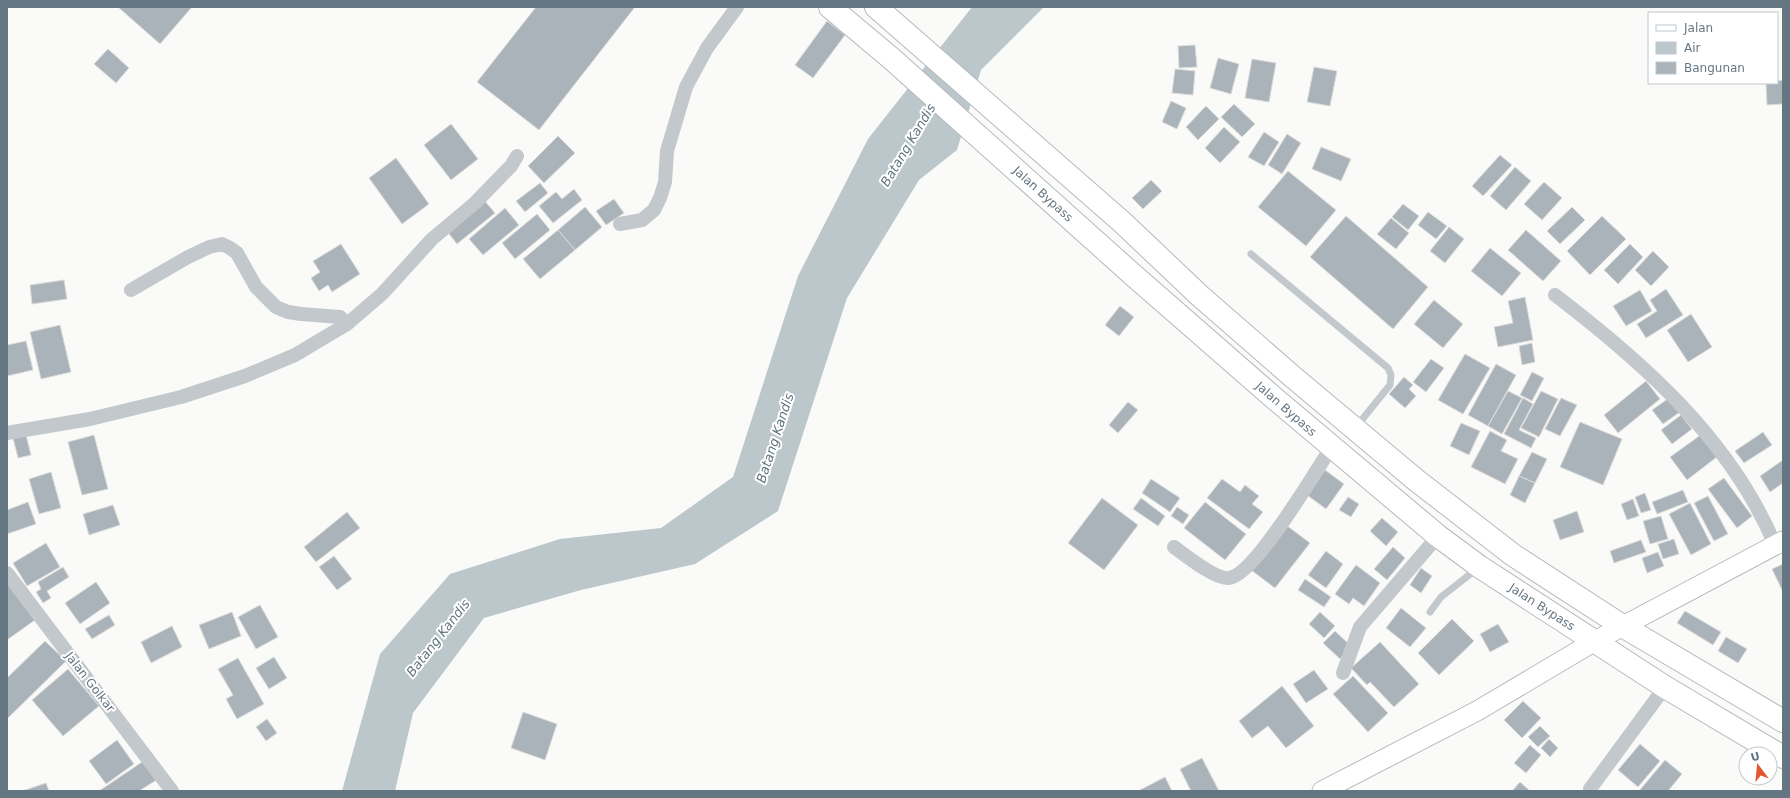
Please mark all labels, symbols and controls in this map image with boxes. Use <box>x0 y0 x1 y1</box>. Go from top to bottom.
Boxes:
legend <box>1648 12 1778 84</box>
text: Jalan <box>1683 21 1713 35</box>
text: Air <box>1684 41 1701 55</box>
text: Bangunan <box>1684 61 1745 75</box>
water label: Batang Kandis <box>877 101 939 189</box>
street label: Jalan Bypass <box>1009 163 1076 225</box>
street label: Jalan Bypass <box>1252 378 1319 439</box>
water label: Batang Kandis <box>753 391 797 485</box>
street label: Jalan Bypass <box>1506 580 1578 634</box>
water label: Batang Kandis <box>403 596 473 679</box>
street label: Jalan Golkar <box>62 649 118 715</box>
north arrow <box>1738 746 1778 786</box>
text: U <box>1749 749 1761 764</box>

